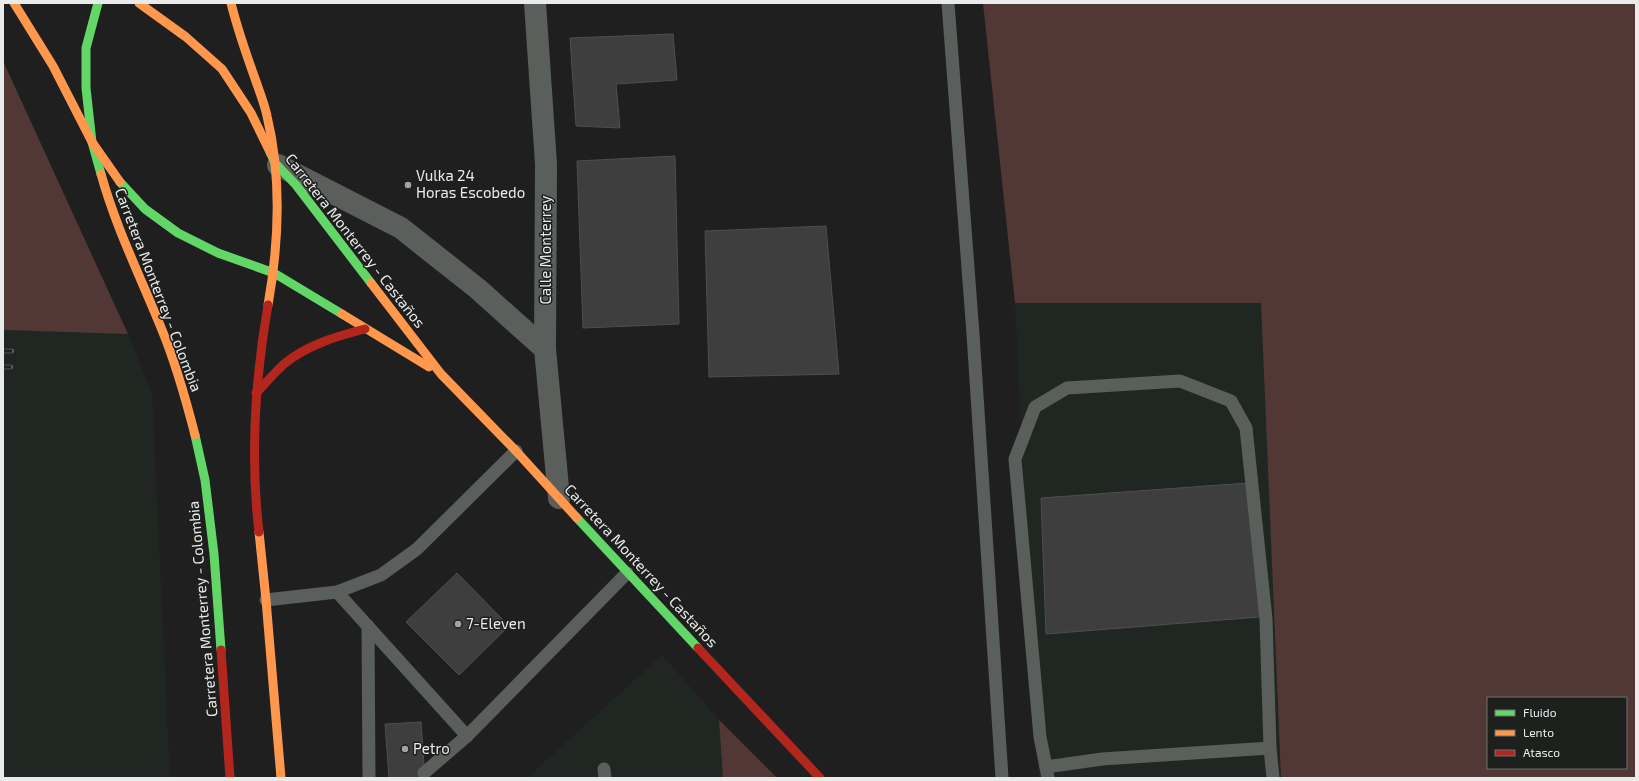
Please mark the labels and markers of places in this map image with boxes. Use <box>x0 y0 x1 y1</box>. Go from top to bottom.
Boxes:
place label: Vulka 24 Horas Escobedo <box>416 166 525 201</box>
marker: Vulka 24 Horas Escobedo <box>403 180 413 190</box>
place label: 7-Eleven <box>466 614 526 632</box>
marker: 7-Eleven <box>453 619 463 629</box>
place label: Petro <box>413 739 450 757</box>
marker: Petro <box>400 744 410 754</box>

